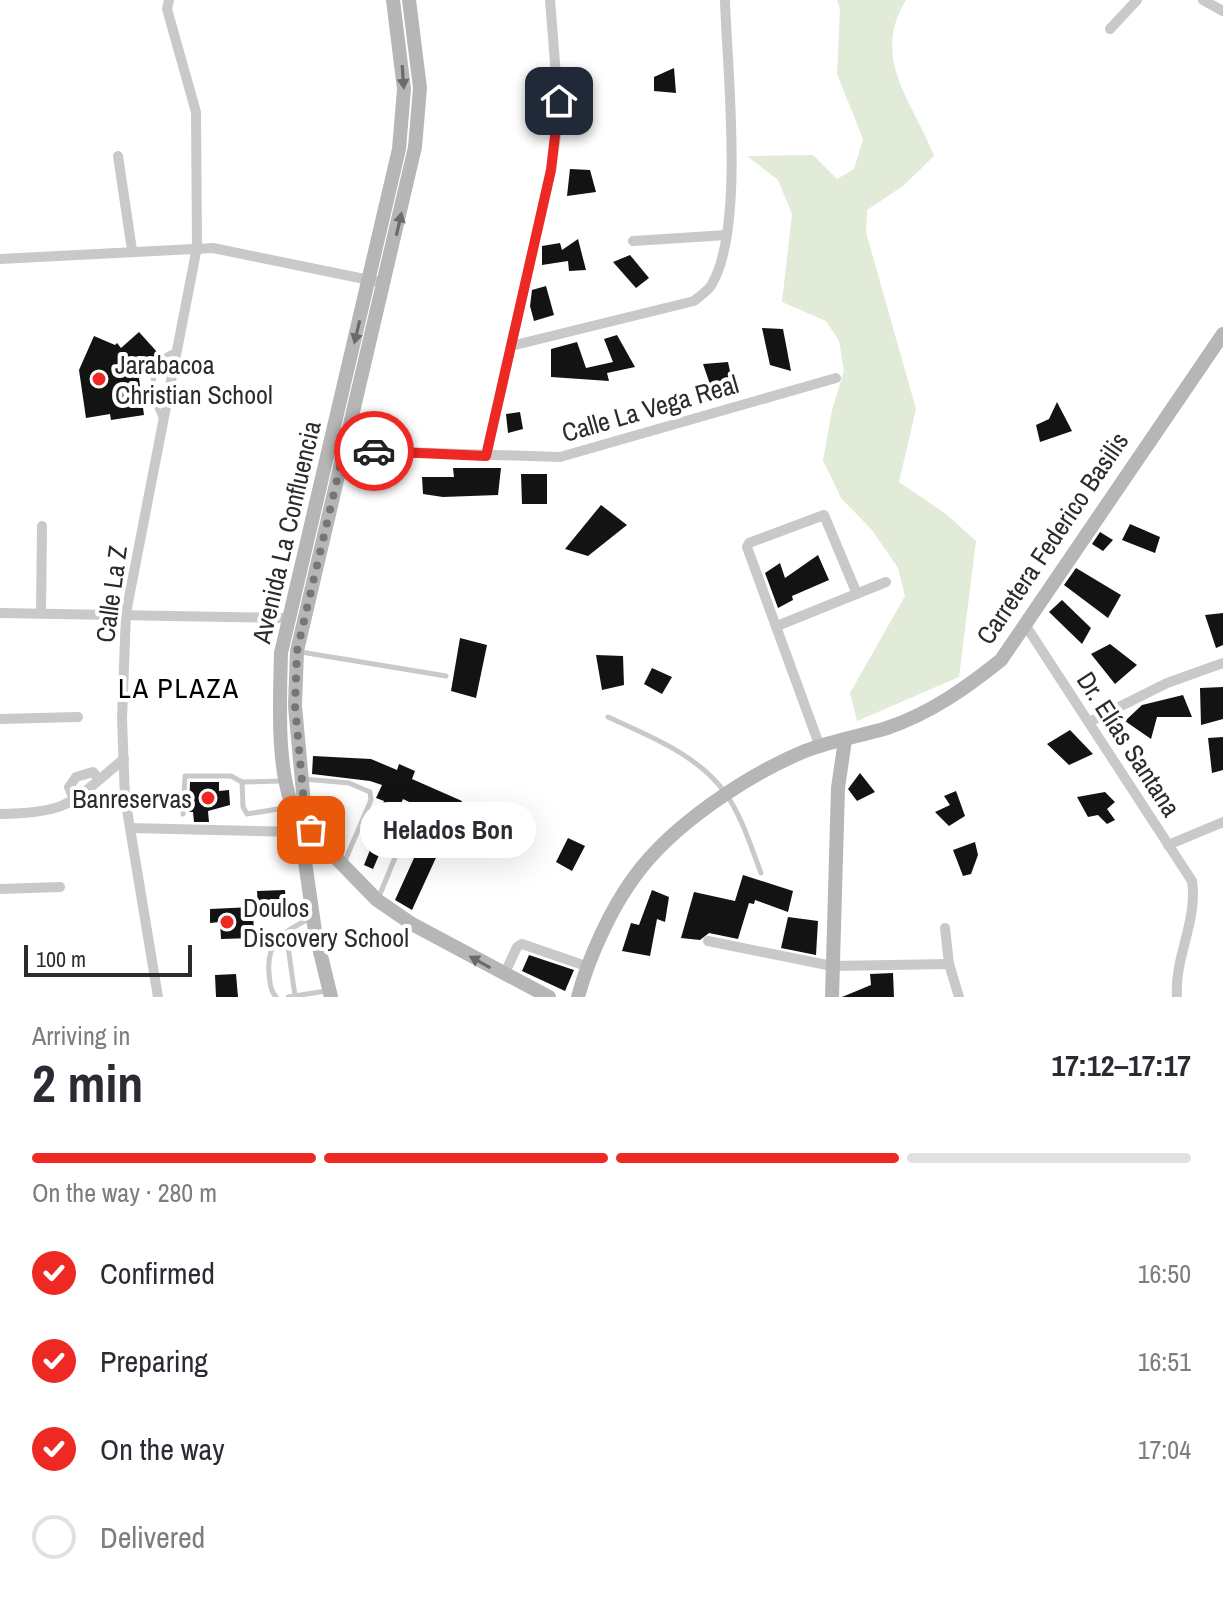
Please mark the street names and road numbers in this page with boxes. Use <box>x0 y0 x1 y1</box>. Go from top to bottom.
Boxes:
street label: Calle La Vega Real <box>557 366 743 450</box>
street label: Avenida La Confluencia <box>243 417 329 648</box>
street label: Carretera Federico Basilis <box>968 425 1136 651</box>
street label: Calle La Z <box>87 543 135 645</box>
street label: Dr. Elías Santana <box>1069 665 1189 823</box>

